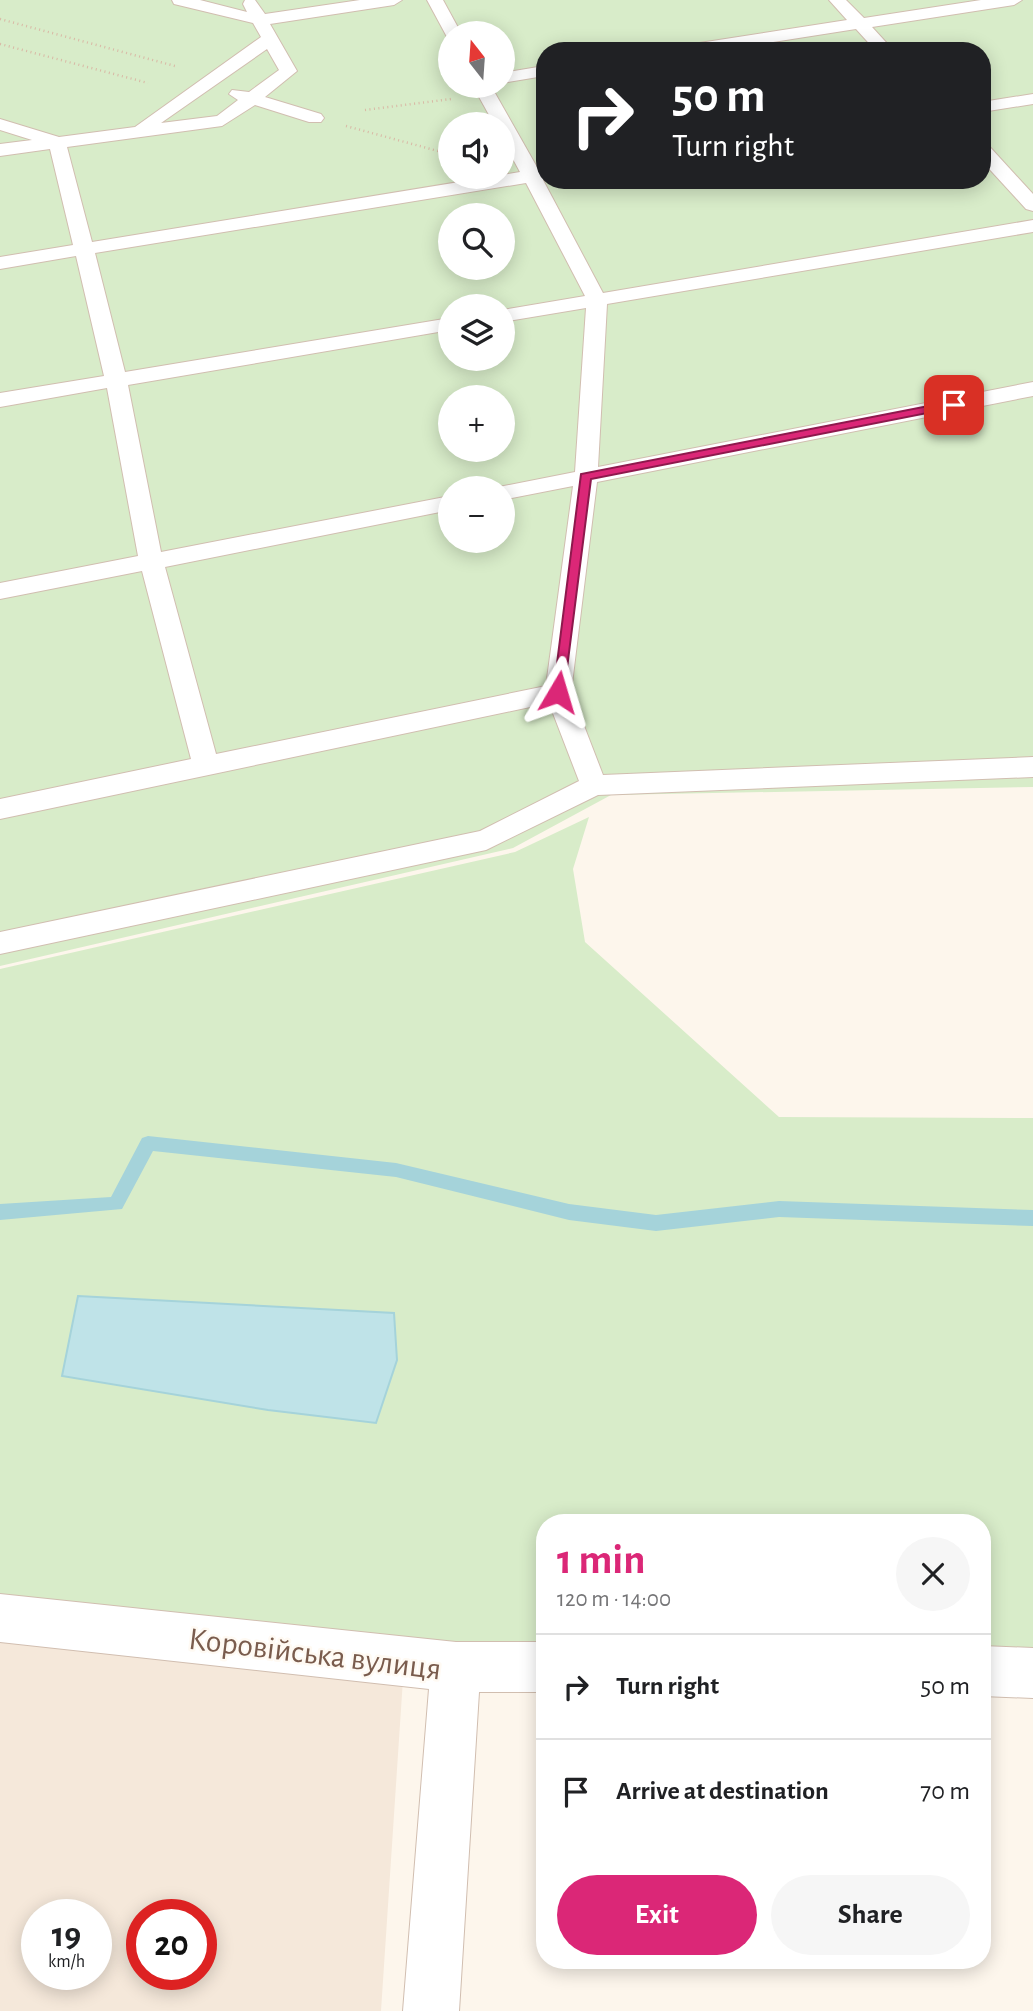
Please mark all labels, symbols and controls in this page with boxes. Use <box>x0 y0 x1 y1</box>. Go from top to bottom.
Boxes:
north arrow <box>438 21 514 98</box>
map controls <box>438 21 515 553</box>
icon: right <box>557 70 648 161</box>
text: 50 m <box>672 72 766 121</box>
button: sound <box>438 112 515 189</box>
text: Turn right <box>672 130 794 162</box>
button: search <box>438 203 515 280</box>
button: layers <box>438 294 515 371</box>
pin <box>924 375 984 435</box>
button: + <box>438 385 515 462</box>
icon: arrive <box>935 386 973 424</box>
button: − <box>438 476 515 553</box>
position arrow <box>521 655 595 729</box>
button: close <box>896 1537 970 1611</box>
text: 1 min <box>557 1539 646 1581</box>
text: 120 m · 14:00 <box>557 1588 671 1611</box>
street label: Коровійська вулиця <box>187 1623 443 1685</box>
icon: right <box>557 1668 595 1706</box>
text: Turn right <box>616 1673 719 1699</box>
text: 50 m <box>920 1673 970 1699</box>
icon: arrive <box>557 1773 595 1811</box>
text: Arrive at destination <box>616 1778 829 1804</box>
text: 70 m <box>920 1778 970 1804</box>
button: Exit <box>557 1875 757 1955</box>
button: Share <box>771 1875 970 1955</box>
speed limit sign: 20 <box>126 1899 217 1990</box>
text: 19 <box>52 1918 81 1953</box>
text: km/h <box>48 1953 85 1971</box>

